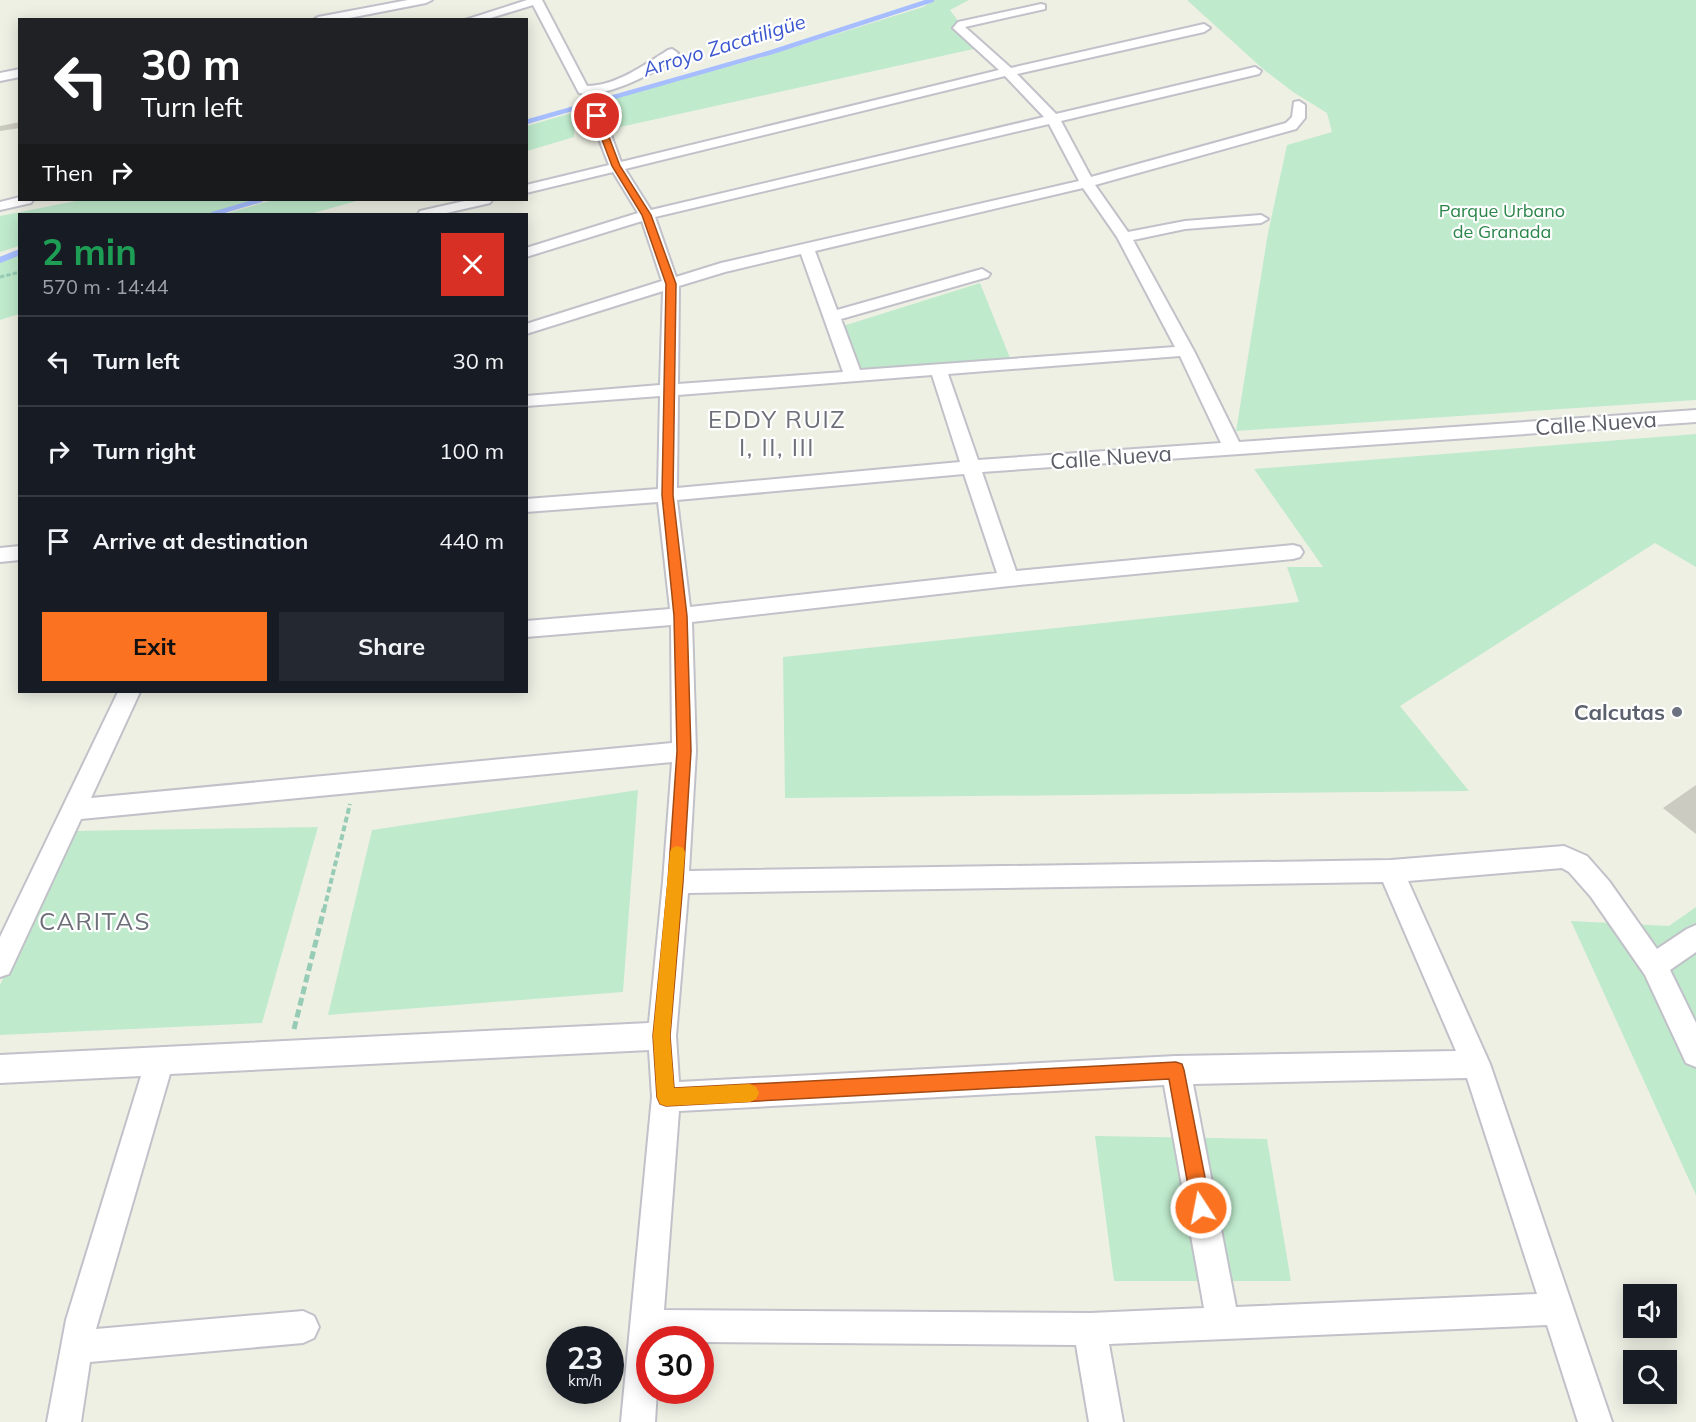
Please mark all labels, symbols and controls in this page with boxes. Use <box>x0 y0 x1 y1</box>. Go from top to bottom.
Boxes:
water label: Arroyo Zacatiligüe <box>639 8 808 82</box>
text: 30 m <box>141 38 241 91</box>
icon: left <box>42 42 120 120</box>
text: Turn left <box>141 90 243 124</box>
pin <box>571 90 622 141</box>
icon: arrive <box>580 99 613 132</box>
icon: right <box>105 156 138 189</box>
text: Then <box>42 159 93 187</box>
park label: Parque Urbano de Granada <box>1439 199 1565 243</box>
text: 2 min <box>42 229 137 274</box>
button: close <box>441 233 504 296</box>
text: 570 m · 14:44 <box>42 274 168 299</box>
icon: left <box>42 345 75 378</box>
text: Turn left <box>93 347 180 375</box>
text: 30 m <box>453 347 504 375</box>
district label: EDDY RUIZ I, II, III <box>708 404 846 462</box>
street label: Calle Nueva <box>1534 405 1658 441</box>
icon: right <box>42 435 75 468</box>
text: Turn right <box>93 437 196 465</box>
text: 100 m <box>439 437 504 465</box>
street label: Calle Nueva <box>1049 439 1173 475</box>
icon: arrive <box>42 525 75 558</box>
text: Arrive at destination <box>93 527 308 555</box>
text: 440 m <box>439 527 504 555</box>
button: Exit <box>42 612 267 681</box>
button: Share <box>279 612 504 681</box>
place label: Calcutas <box>1574 698 1665 726</box>
marker: Calcutas <box>1670 705 1684 719</box>
district label: CARITAS <box>39 906 151 936</box>
position arrow <box>1169 1176 1233 1240</box>
map controls <box>1623 1284 1677 1404</box>
button: sound <box>1623 1284 1677 1338</box>
speed limit sign: 30 <box>636 1326 714 1404</box>
text: 23 <box>567 1339 603 1377</box>
button: search <box>1623 1350 1677 1404</box>
text: km/h <box>568 1371 602 1390</box>

